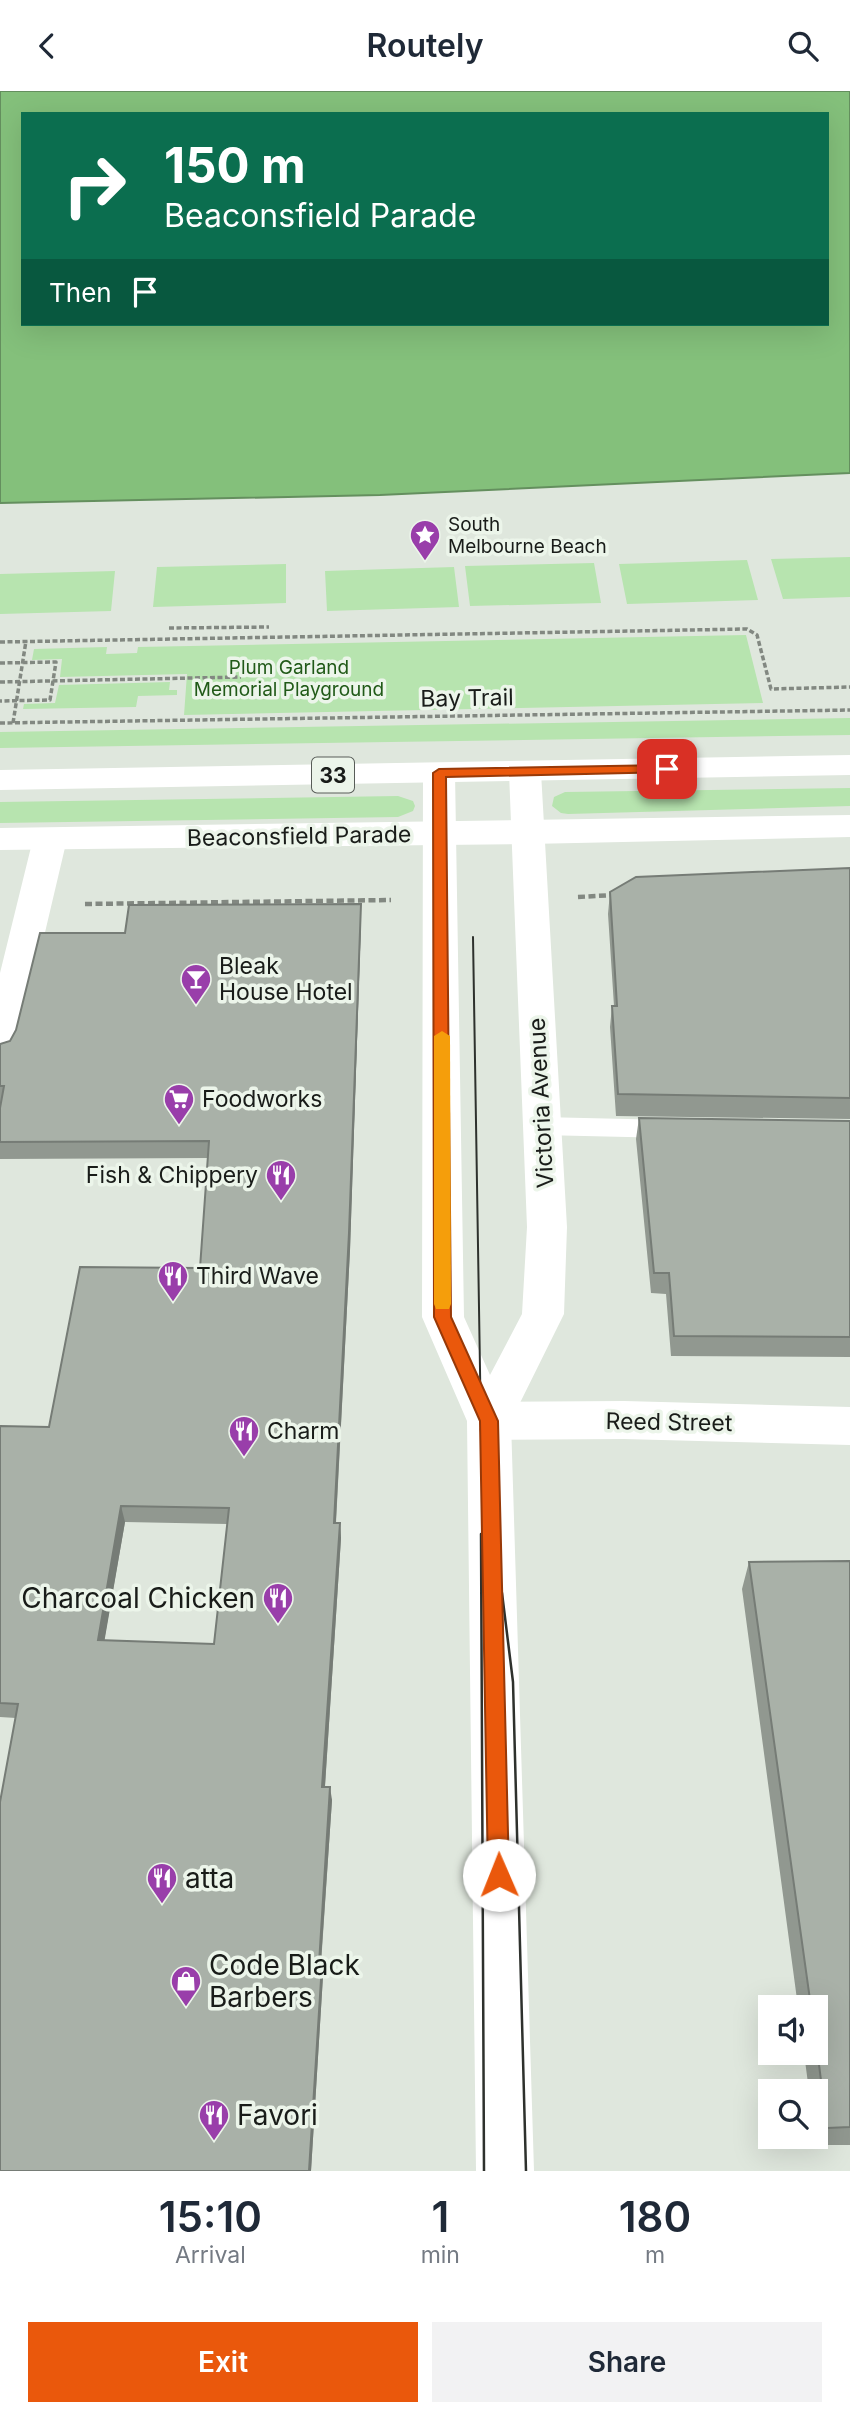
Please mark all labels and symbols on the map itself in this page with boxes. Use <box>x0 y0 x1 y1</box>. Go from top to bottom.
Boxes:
place label: South Melbourne Beach <box>448 513 607 558</box>
place icon: South Melbourne Beach <box>408 518 442 562</box>
park label: Plum Garland Memorial Playground <box>194 656 384 701</box>
street label: Bay Trail <box>420 683 514 713</box>
pin <box>637 739 697 799</box>
road number: 33 <box>312 757 354 793</box>
street label: Beaconsfield Parade <box>186 820 412 852</box>
place label: Bleak House Hotel <box>219 952 353 1006</box>
bar icon: Bleak House Hotel <box>179 962 213 1006</box>
street label: Victoria Avenue <box>523 1017 559 1189</box>
supermarket icon: Foodworks <box>162 1082 196 1126</box>
place label: Foodworks <box>202 1085 322 1113</box>
restaurant icon: Fish & Chippery <box>264 1158 298 1202</box>
place label: Fish & Chippery <box>86 1161 258 1189</box>
restaurant icon: Third Wave <box>156 1259 190 1303</box>
place label: Third Wave <box>196 1262 319 1290</box>
street label: Reed Street <box>605 1407 733 1437</box>
restaurant icon: Charm <box>227 1414 261 1458</box>
place label: Charm <box>267 1417 339 1445</box>
place label: Charcoal Chicken <box>21 1581 255 1615</box>
restaurant icon: Charcoal Chicken <box>261 1581 295 1625</box>
position arrow <box>462 1838 536 1912</box>
restaurant icon: atta <box>145 1861 179 1905</box>
place label: atta <box>185 1861 234 1895</box>
place label: Code Black Barbers <box>209 1948 360 2014</box>
shop icon: Code Black Barbers <box>169 1964 203 2008</box>
restaurant icon: Favori <box>197 2098 231 2142</box>
place label: Favori <box>237 2098 318 2132</box>

